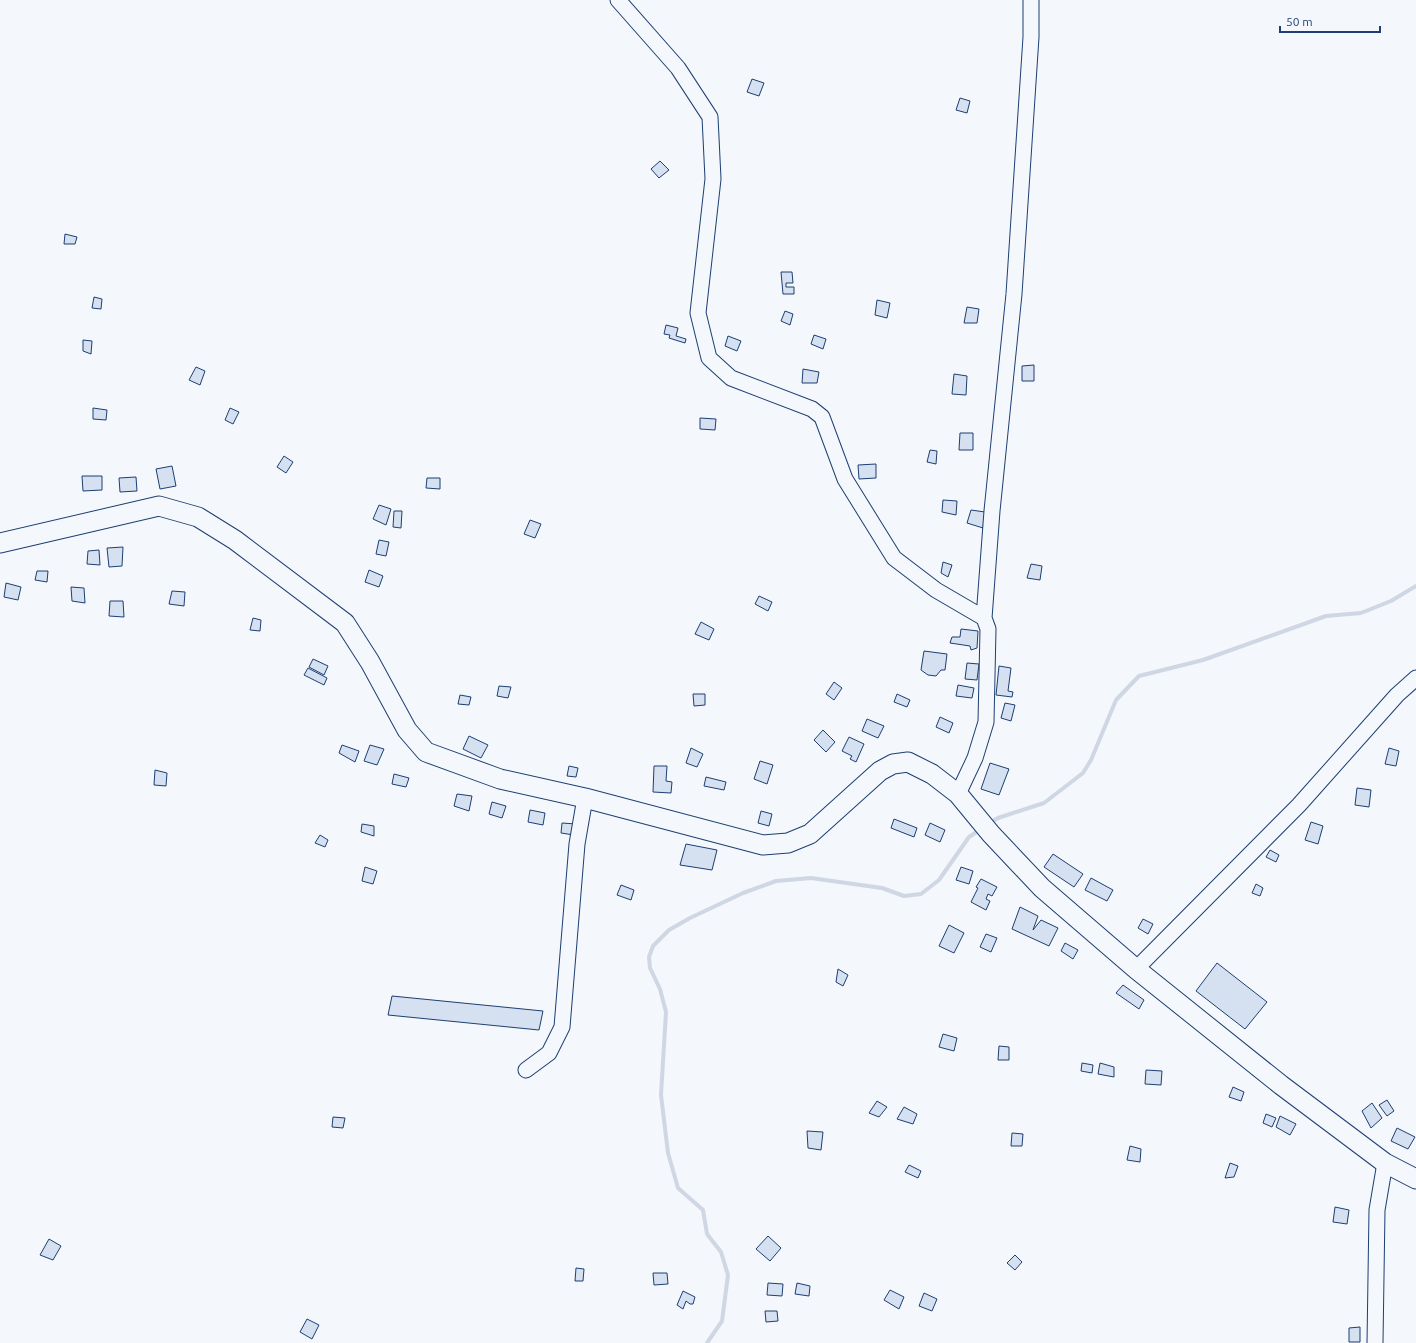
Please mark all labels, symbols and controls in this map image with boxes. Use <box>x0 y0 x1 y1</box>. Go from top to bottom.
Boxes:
scale bar <box>1280 8 1380 34</box>
text: 50 m <box>1286 15 1313 28</box>

